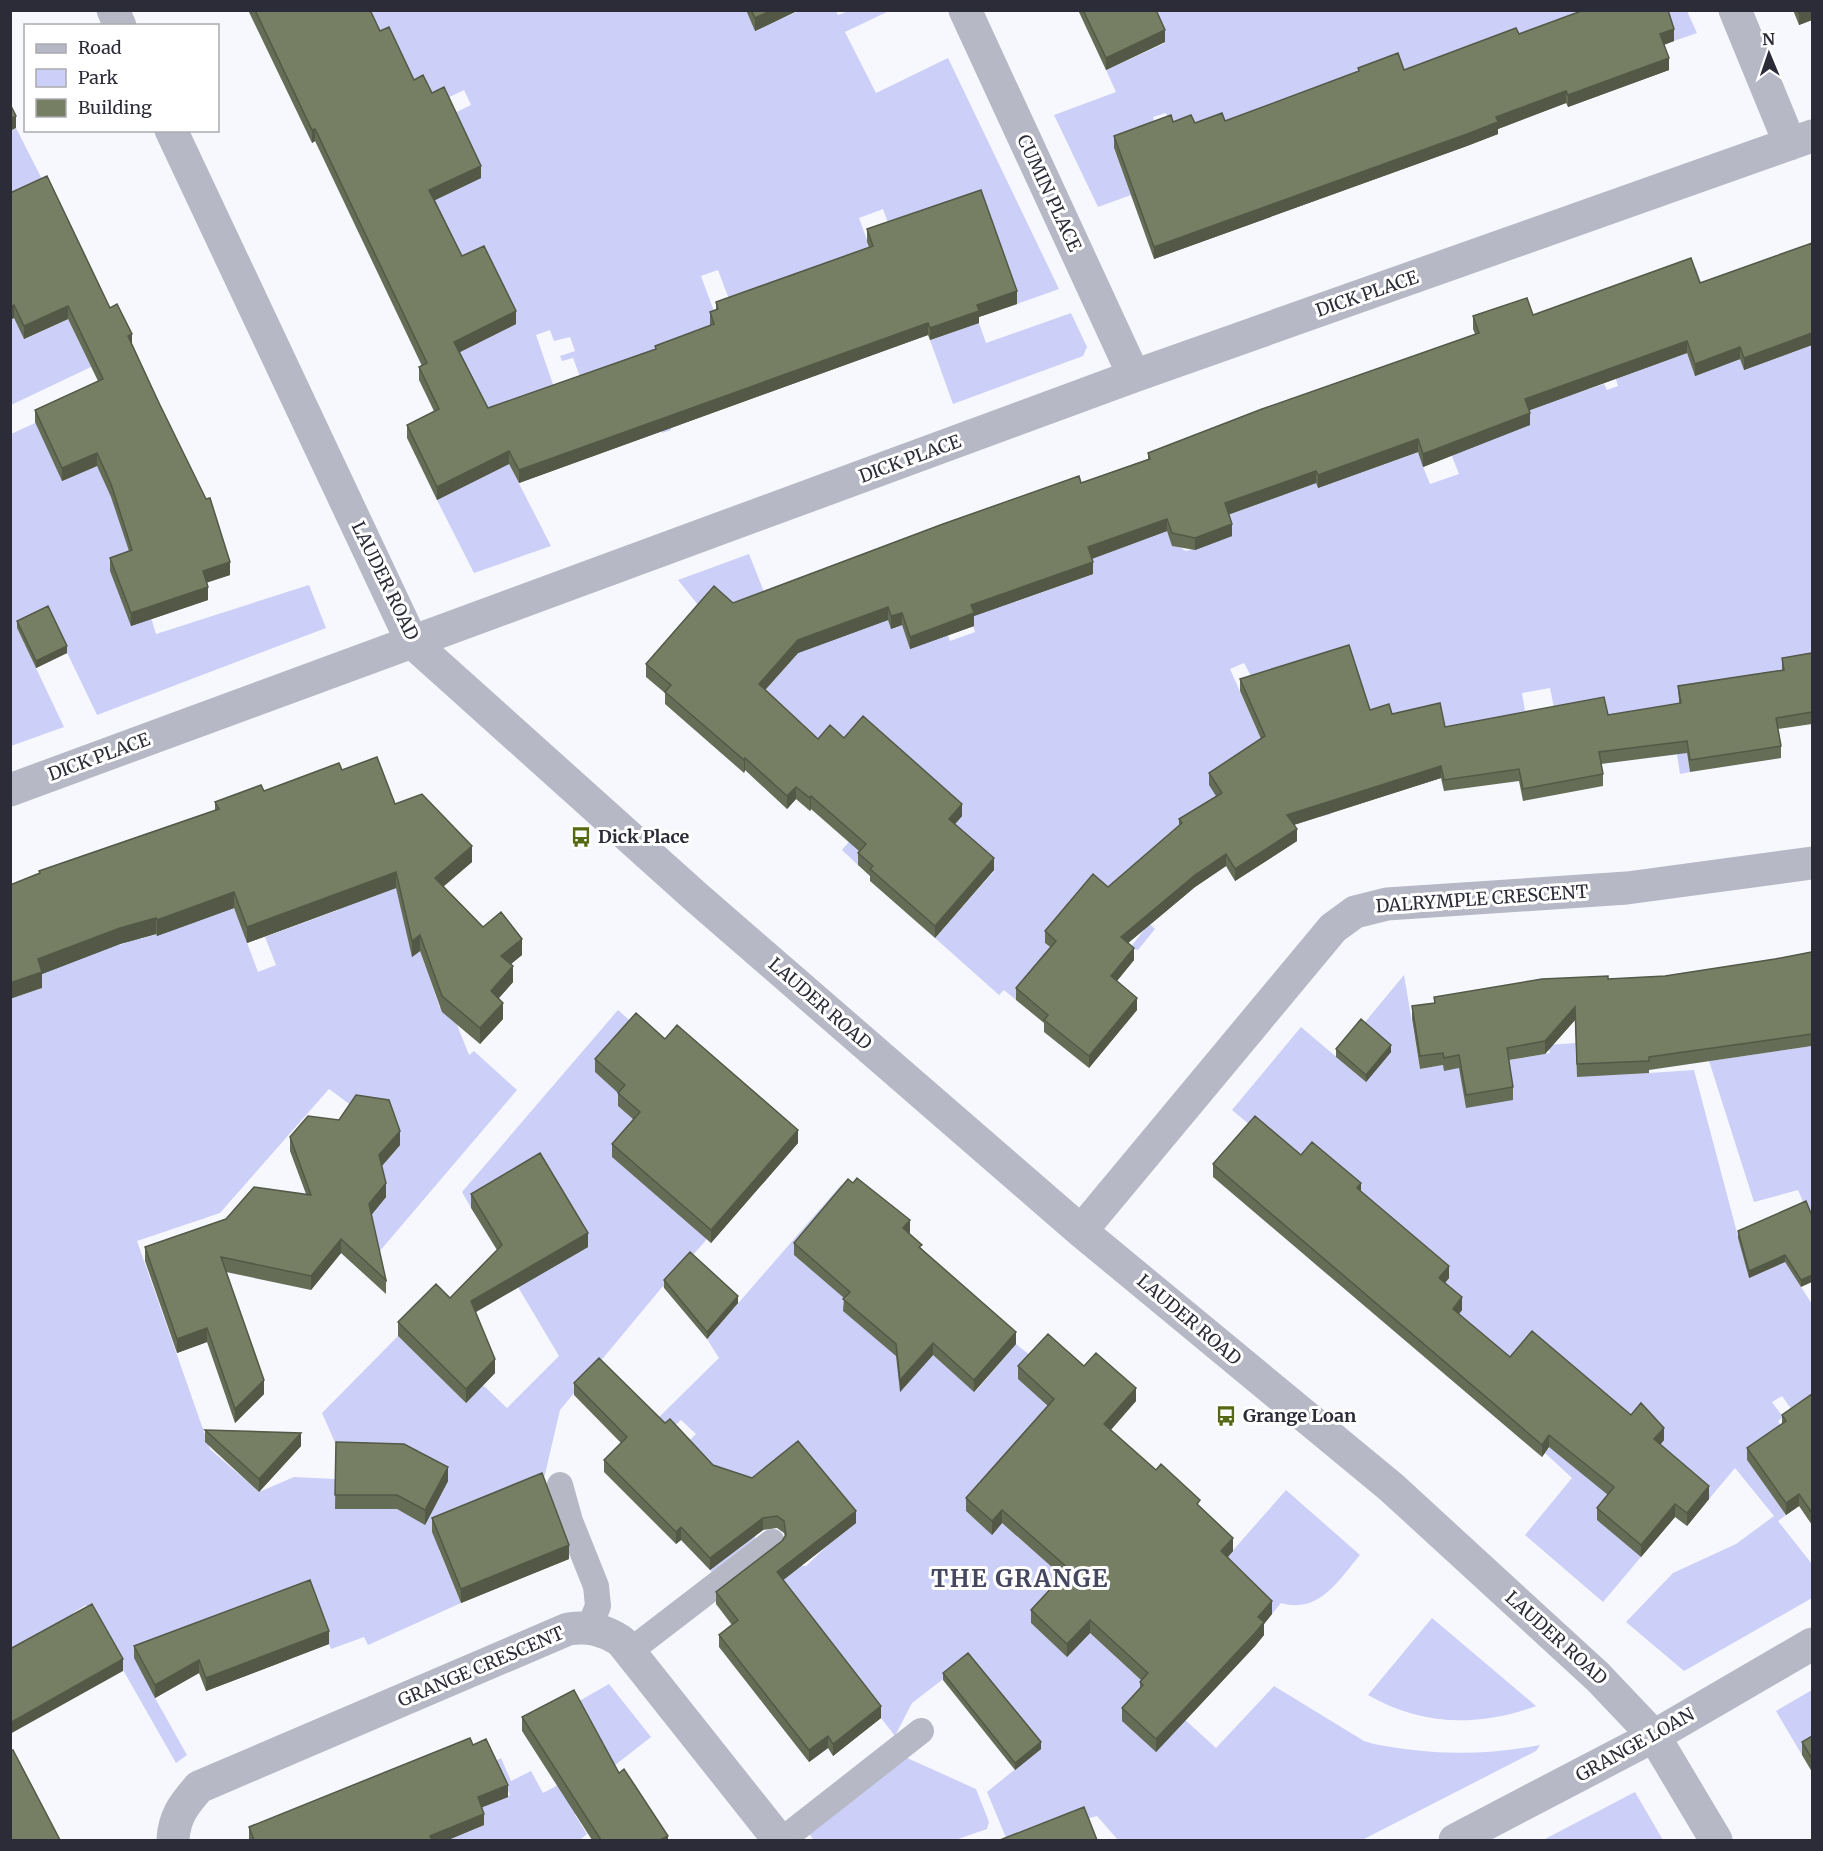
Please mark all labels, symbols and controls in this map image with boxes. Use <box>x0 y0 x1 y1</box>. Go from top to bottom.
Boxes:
legend <box>24 24 219 132</box>
north arrow <box>1739 24 1799 84</box>
text: N <box>1762 29 1776 49</box>
text: Road <box>78 36 122 59</box>
text: Park <box>78 66 119 89</box>
text: Building <box>78 96 152 119</box>
street label: CUMIN PLACE <box>1012 131 1087 255</box>
street label: DICK PLACE <box>1313 265 1422 322</box>
street label: DICK PLACE <box>856 429 964 488</box>
street label: LAUDER ROAD <box>347 518 424 644</box>
street label: DICK PLACE <box>45 727 153 786</box>
bus stop icon: Dick Place <box>569 825 593 849</box>
place label: Dick Place <box>598 825 690 848</box>
street label: DALRYMPLE CRESCENT <box>1375 880 1590 917</box>
street label: LAUDER ROAD <box>764 953 877 1055</box>
street label: LAUDER ROAD <box>1132 1269 1246 1370</box>
bus stop icon: Grange Loan <box>1214 1404 1238 1428</box>
place label: Grange Loan <box>1243 1404 1356 1427</box>
district label: THE GRANGE <box>931 1563 1109 1594</box>
street label: LAUDER ROAD <box>1501 1586 1612 1689</box>
street label: GRANGE CRESCENT <box>394 1621 568 1712</box>
street label: GRANGE LOAN <box>1572 1703 1698 1787</box>

